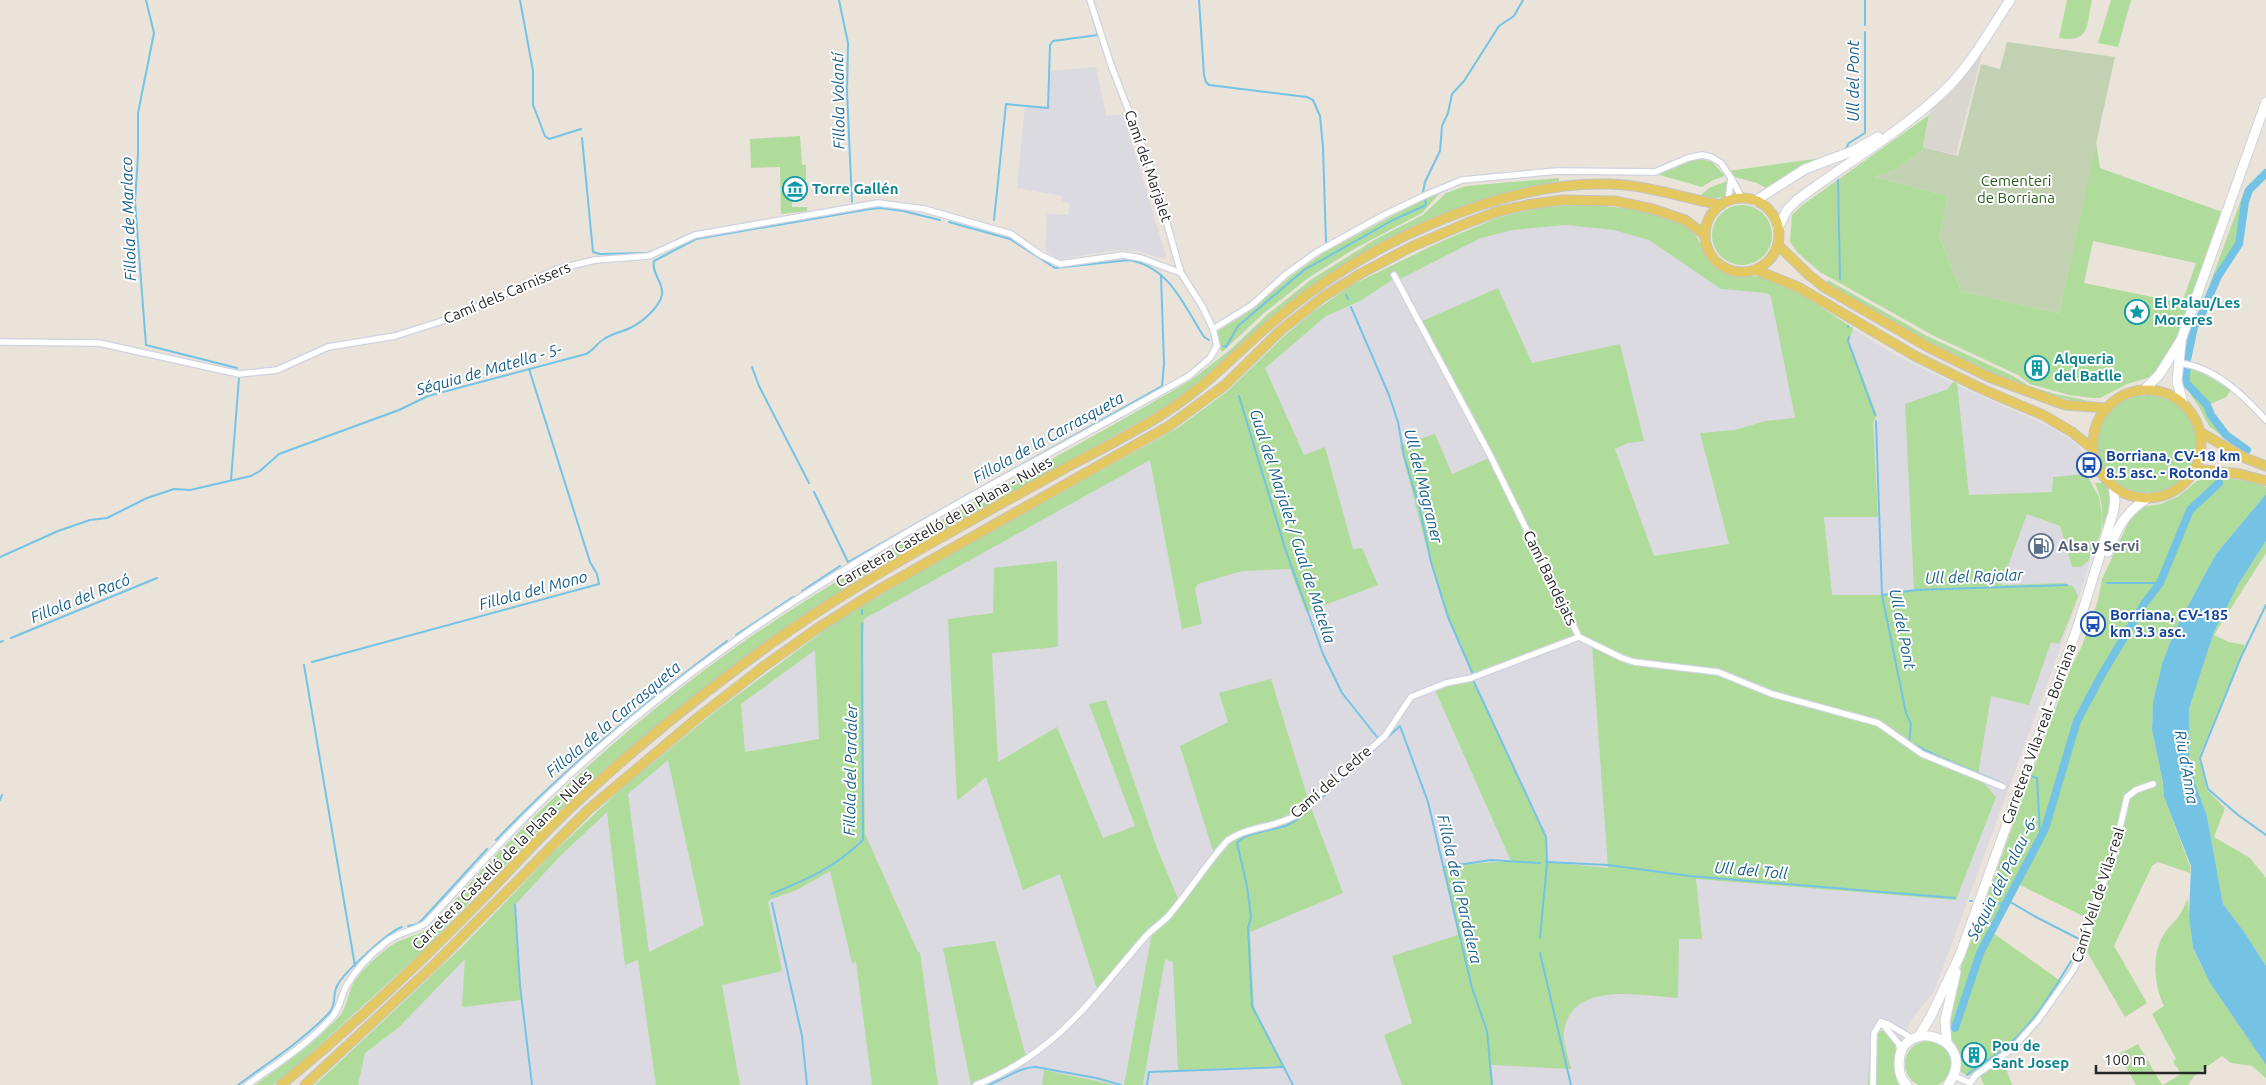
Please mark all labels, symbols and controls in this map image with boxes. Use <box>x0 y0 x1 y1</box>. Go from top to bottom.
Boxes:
water label: Ull del Pont <box>1844 39 1862 122</box>
water label: Fillola Volantí <box>828 51 848 149</box>
street label: Camí del Marjalet <box>1121 108 1176 224</box>
water label: Fillola de Marlaco <box>117 156 139 281</box>
park label: Cementeri de Borriana <box>1977 172 2055 206</box>
museum icon: Torre Gallén <box>782 176 808 202</box>
place label: Torre Gallén <box>812 180 898 197</box>
street label: Camí dels Carnissers <box>441 258 573 327</box>
place label: El Palau/Les Moreres <box>2154 294 2240 328</box>
place icon: El Palau/Les Moreres <box>2124 299 2150 325</box>
water label: Séquia de Matella - 5- <box>413 340 564 399</box>
place label: Alqueria del Batlle <box>2054 350 2122 384</box>
building icon: Alqueria del Batlle <box>2024 355 2050 381</box>
water label: Fillola de la Carrasqueta <box>969 388 1127 486</box>
water label: Gual del Marjalet / Gual de Matella <box>1247 407 1340 646</box>
water label: Ull del Magraner <box>1401 427 1447 546</box>
place label: Borriana, CV-18 km 8.5 asc. - Rotonda <box>2106 447 2241 481</box>
street label: Carretera Castelló de la Plana - Nules <box>833 452 1055 591</box>
bus stop icon: Borriana, CV-18 km 8.5 asc. - Rotonda <box>2076 452 2102 478</box>
street label: Camí Bandejats <box>1520 528 1581 628</box>
fuel station icon: Alsa y Servi <box>2028 533 2054 559</box>
place label: Alsa y Servi <box>2058 537 2139 554</box>
water label: Ull del Rajolar <box>1924 565 2024 587</box>
water label: Fillola del Mono <box>477 567 590 613</box>
water label: Fillola del Racó <box>28 570 133 626</box>
water label: Ull del Pont <box>1886 587 1920 672</box>
place label: Borriana, CV-185 km 3.3 asc. <box>2110 606 2228 640</box>
bus stop icon: Borriana, CV-185 km 3.3 asc. <box>2080 611 2106 637</box>
street label: Carretera Vila-real - Borriana <box>1998 641 2079 827</box>
water label: Fillola de la Carrasqueta <box>542 657 684 780</box>
water label: Fillola del Pardaler <box>840 703 860 836</box>
water label: Riu d'Anna <box>2172 729 2202 806</box>
street label: Camí del Cedre <box>1287 742 1375 821</box>
street label: Carretera Castelló de la Plana - Nules <box>408 766 595 953</box>
water label: Fillola de la Pardalera <box>1434 813 1486 966</box>
water label: Séquia del Palau -6- <box>1962 813 2041 944</box>
street label: Camí Vell de Vila-real <box>2068 825 2127 965</box>
water label: Ull del Toll <box>1713 858 1789 882</box>
place label: Pou de Sant Josep <box>1992 1037 2069 1071</box>
building icon: Pou de Sant Josep <box>1961 1042 1987 1068</box>
scale bar <box>2096 1042 2205 1074</box>
text: 100 m <box>2104 1051 2146 1068</box>

